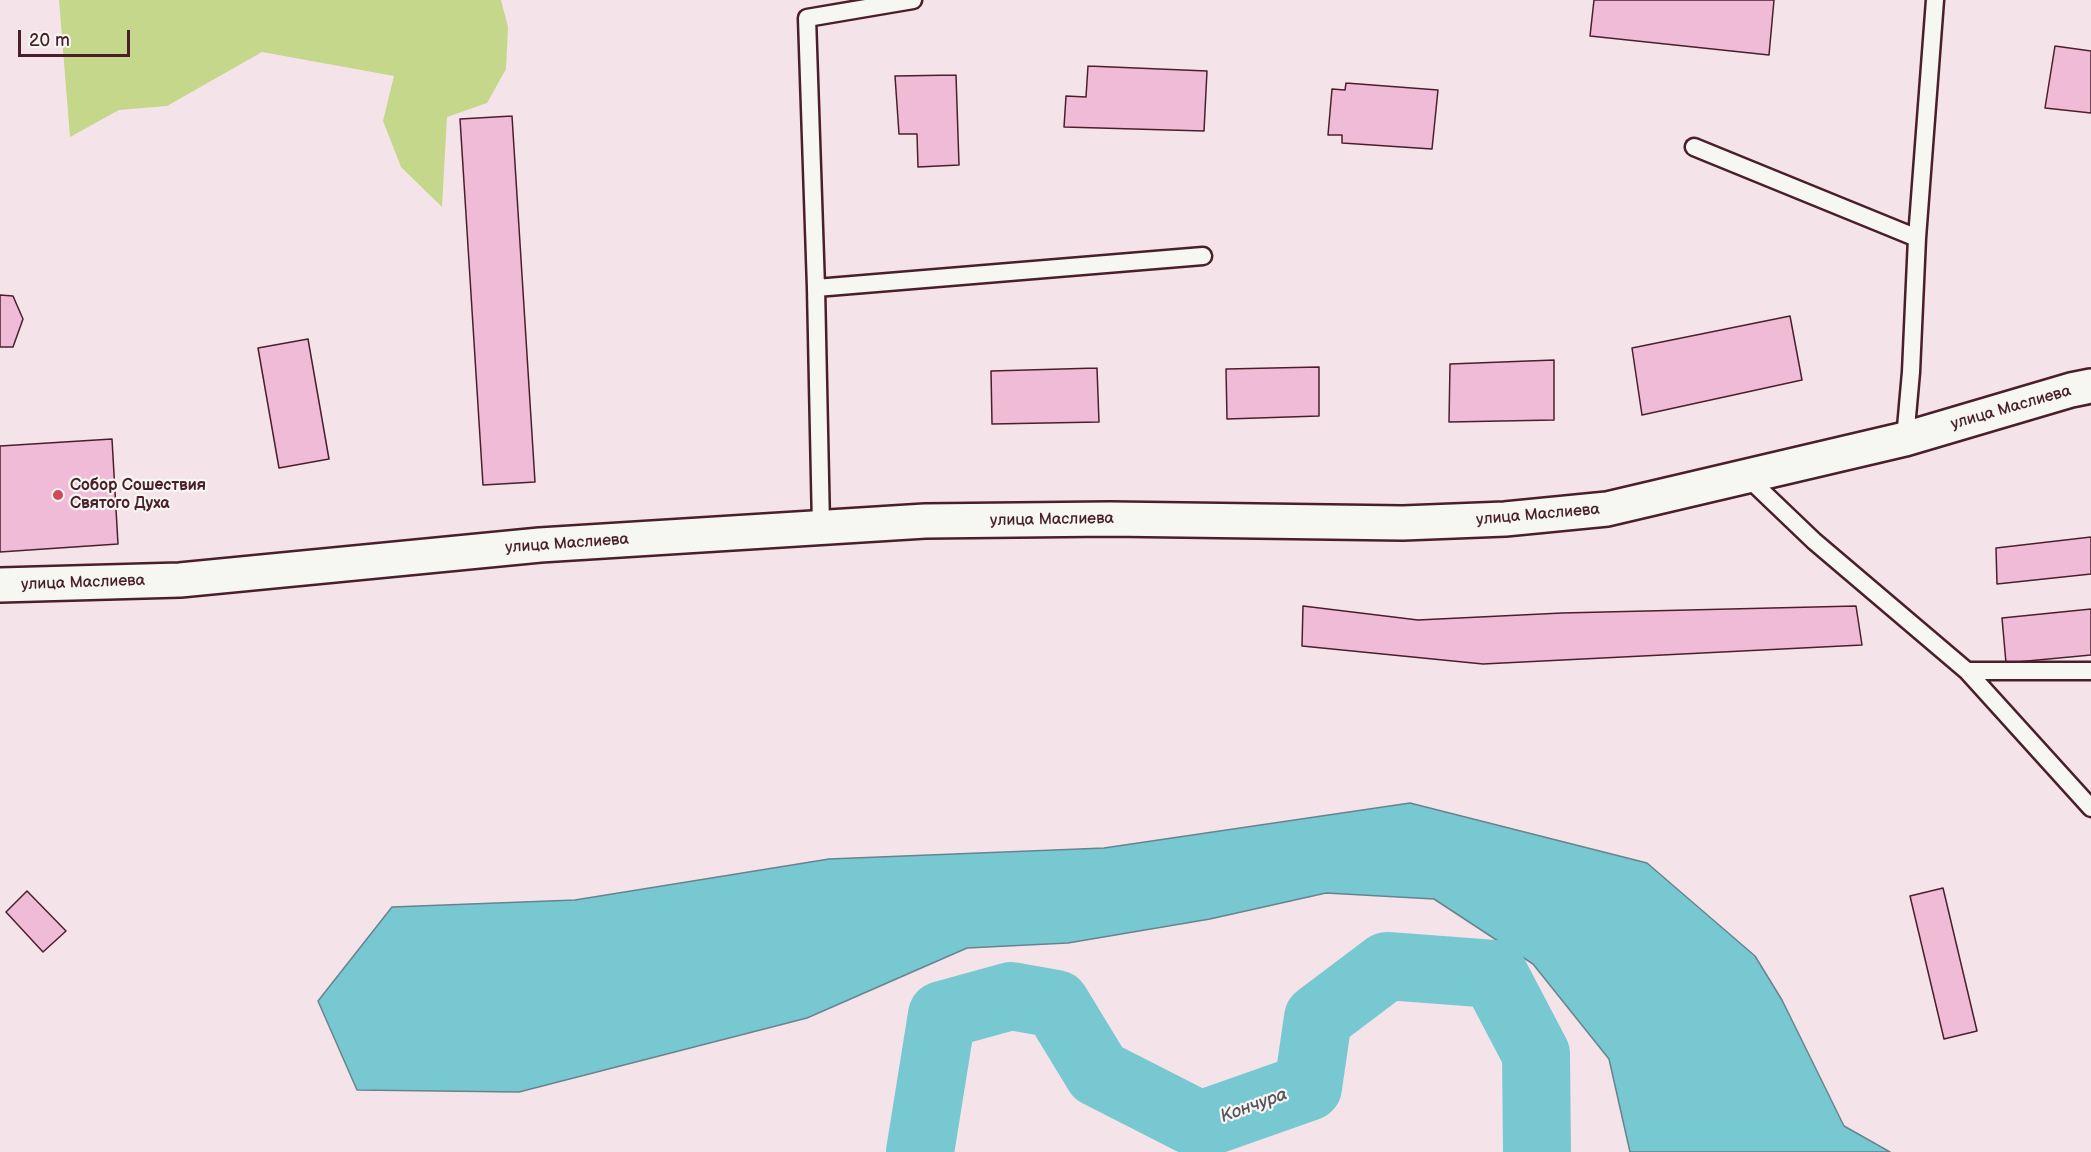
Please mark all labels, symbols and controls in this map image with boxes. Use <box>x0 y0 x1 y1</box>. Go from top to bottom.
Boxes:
scale bar <box>21 18 134 56</box>
text: 20 m <box>29 30 70 51</box>
street label: улица Маслиева <box>1949 382 2073 434</box>
place label: Собор Сошествия Святого Духа <box>70 476 206 514</box>
marker: Собор Сошествия Святого Духа <box>51 488 65 502</box>
street label: улица Маслиева <box>1475 500 1601 530</box>
street label: улица Маслиева <box>990 509 1114 531</box>
street label: улица Маслиева <box>504 530 630 558</box>
street label: улица Маслиева <box>21 571 145 595</box>
water label: Кончура <box>1218 1084 1290 1128</box>

